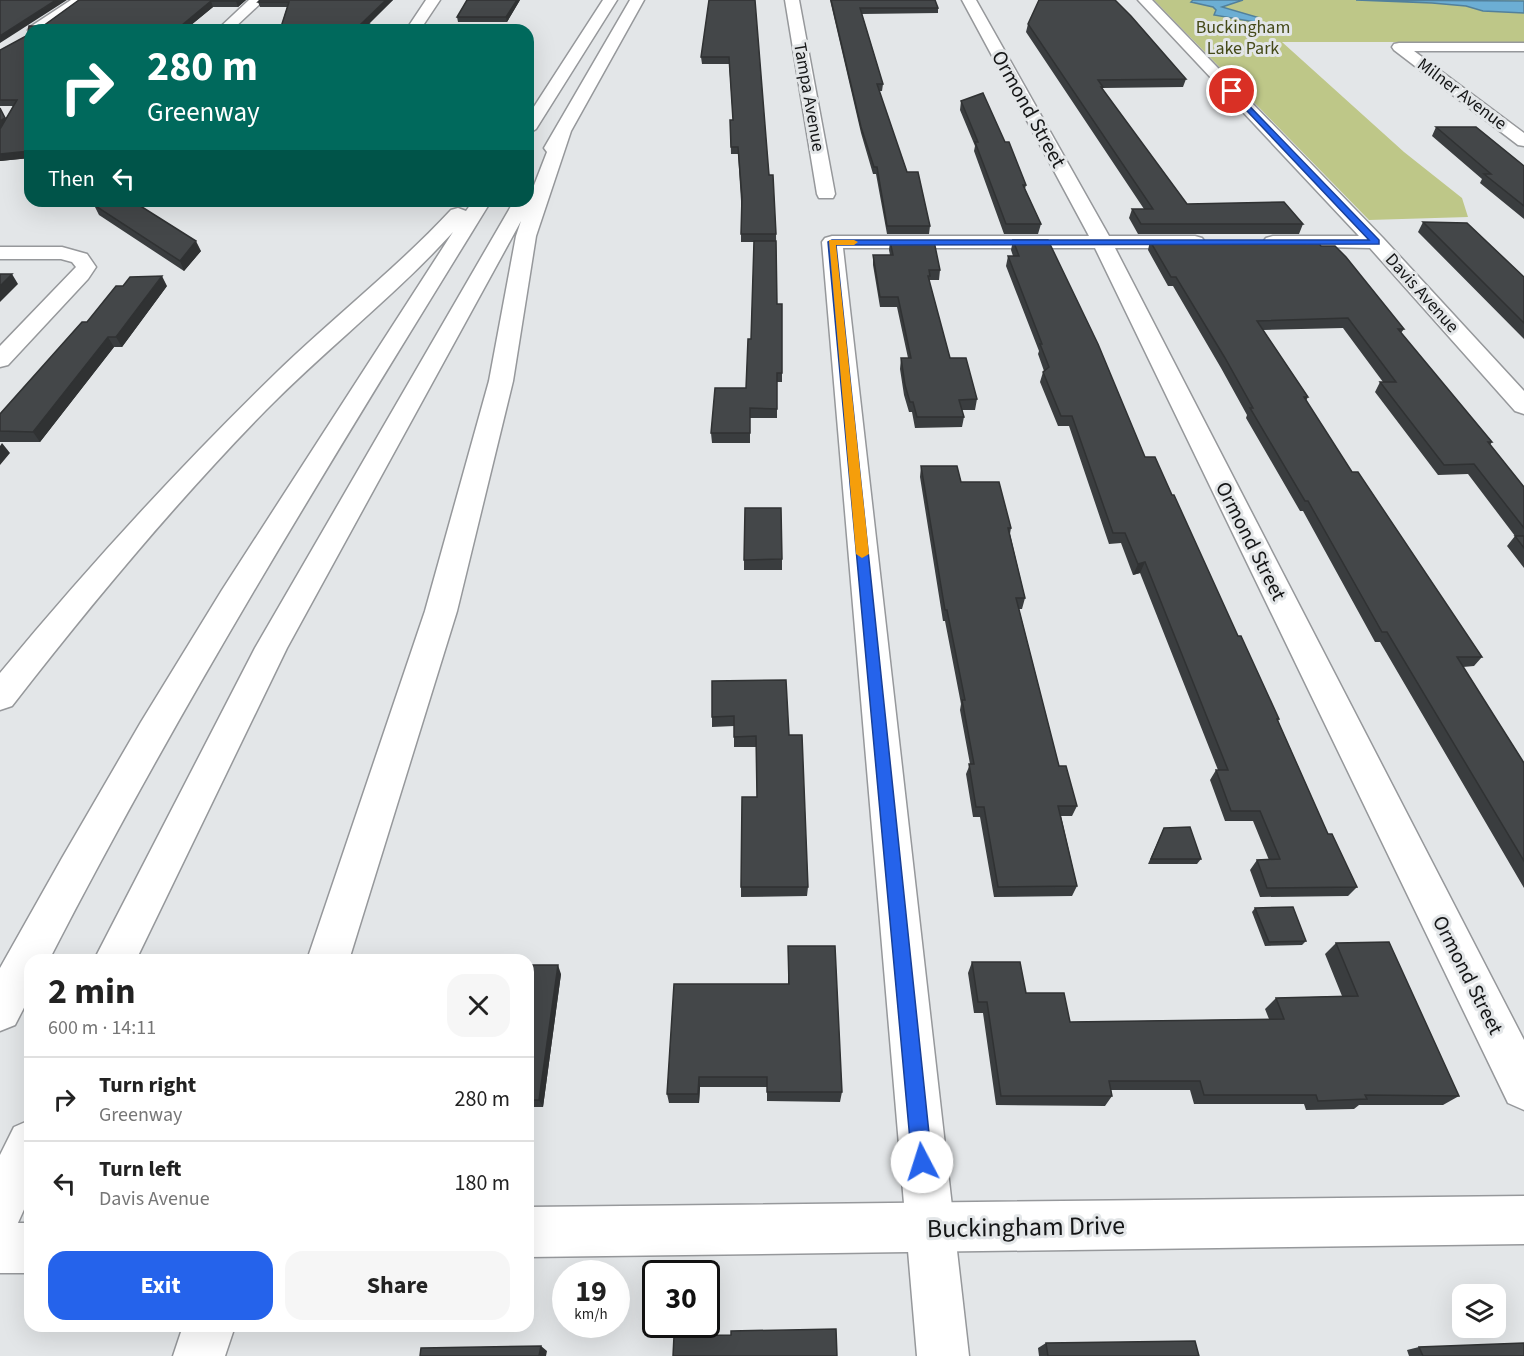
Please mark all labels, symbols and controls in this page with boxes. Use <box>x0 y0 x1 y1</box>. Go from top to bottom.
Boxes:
park label: Buckingham Lake Park <box>1196 15 1290 61</box>
text: 280 m <box>147 37 258 97</box>
street label: Tampa Avenue <box>787 41 831 154</box>
street label: Ormond Street <box>984 45 1074 173</box>
icon: right <box>48 48 126 126</box>
street label: Milner Avenue <box>1412 52 1512 136</box>
pin <box>1206 65 1257 116</box>
icon: arrive <box>1215 74 1248 107</box>
text: Greenway <box>147 93 260 132</box>
icon: left <box>107 162 140 195</box>
text: Then <box>48 163 95 195</box>
street label: Davis Avenue <box>1379 248 1465 338</box>
street label: Ormond Street <box>1208 476 1294 606</box>
street label: Ormond Street <box>1425 910 1511 1040</box>
text: 2 min <box>48 966 136 1017</box>
button: close <box>447 974 510 1037</box>
text: 600 m · 14:11 <box>48 1014 156 1042</box>
text: Turn right <box>99 1069 196 1101</box>
icon: right <box>48 1083 81 1116</box>
text: 280 m <box>455 1083 510 1115</box>
text: Greenway <box>99 1101 182 1129</box>
position arrow <box>890 1130 954 1194</box>
text: Turn left <box>99 1153 181 1185</box>
icon: left <box>48 1167 81 1200</box>
text: 180 m <box>455 1167 510 1199</box>
text: Davis Avenue <box>99 1185 210 1213</box>
street label: Buckingham Drive <box>927 1207 1125 1247</box>
button: Exit <box>48 1251 273 1320</box>
button: Share <box>285 1251 510 1320</box>
speed limit sign: 30 <box>642 1260 720 1338</box>
text: 19 <box>575 1270 607 1313</box>
map controls <box>1452 1284 1506 1338</box>
button: layers <box>1452 1284 1506 1338</box>
text: km/h <box>574 1304 608 1325</box>

